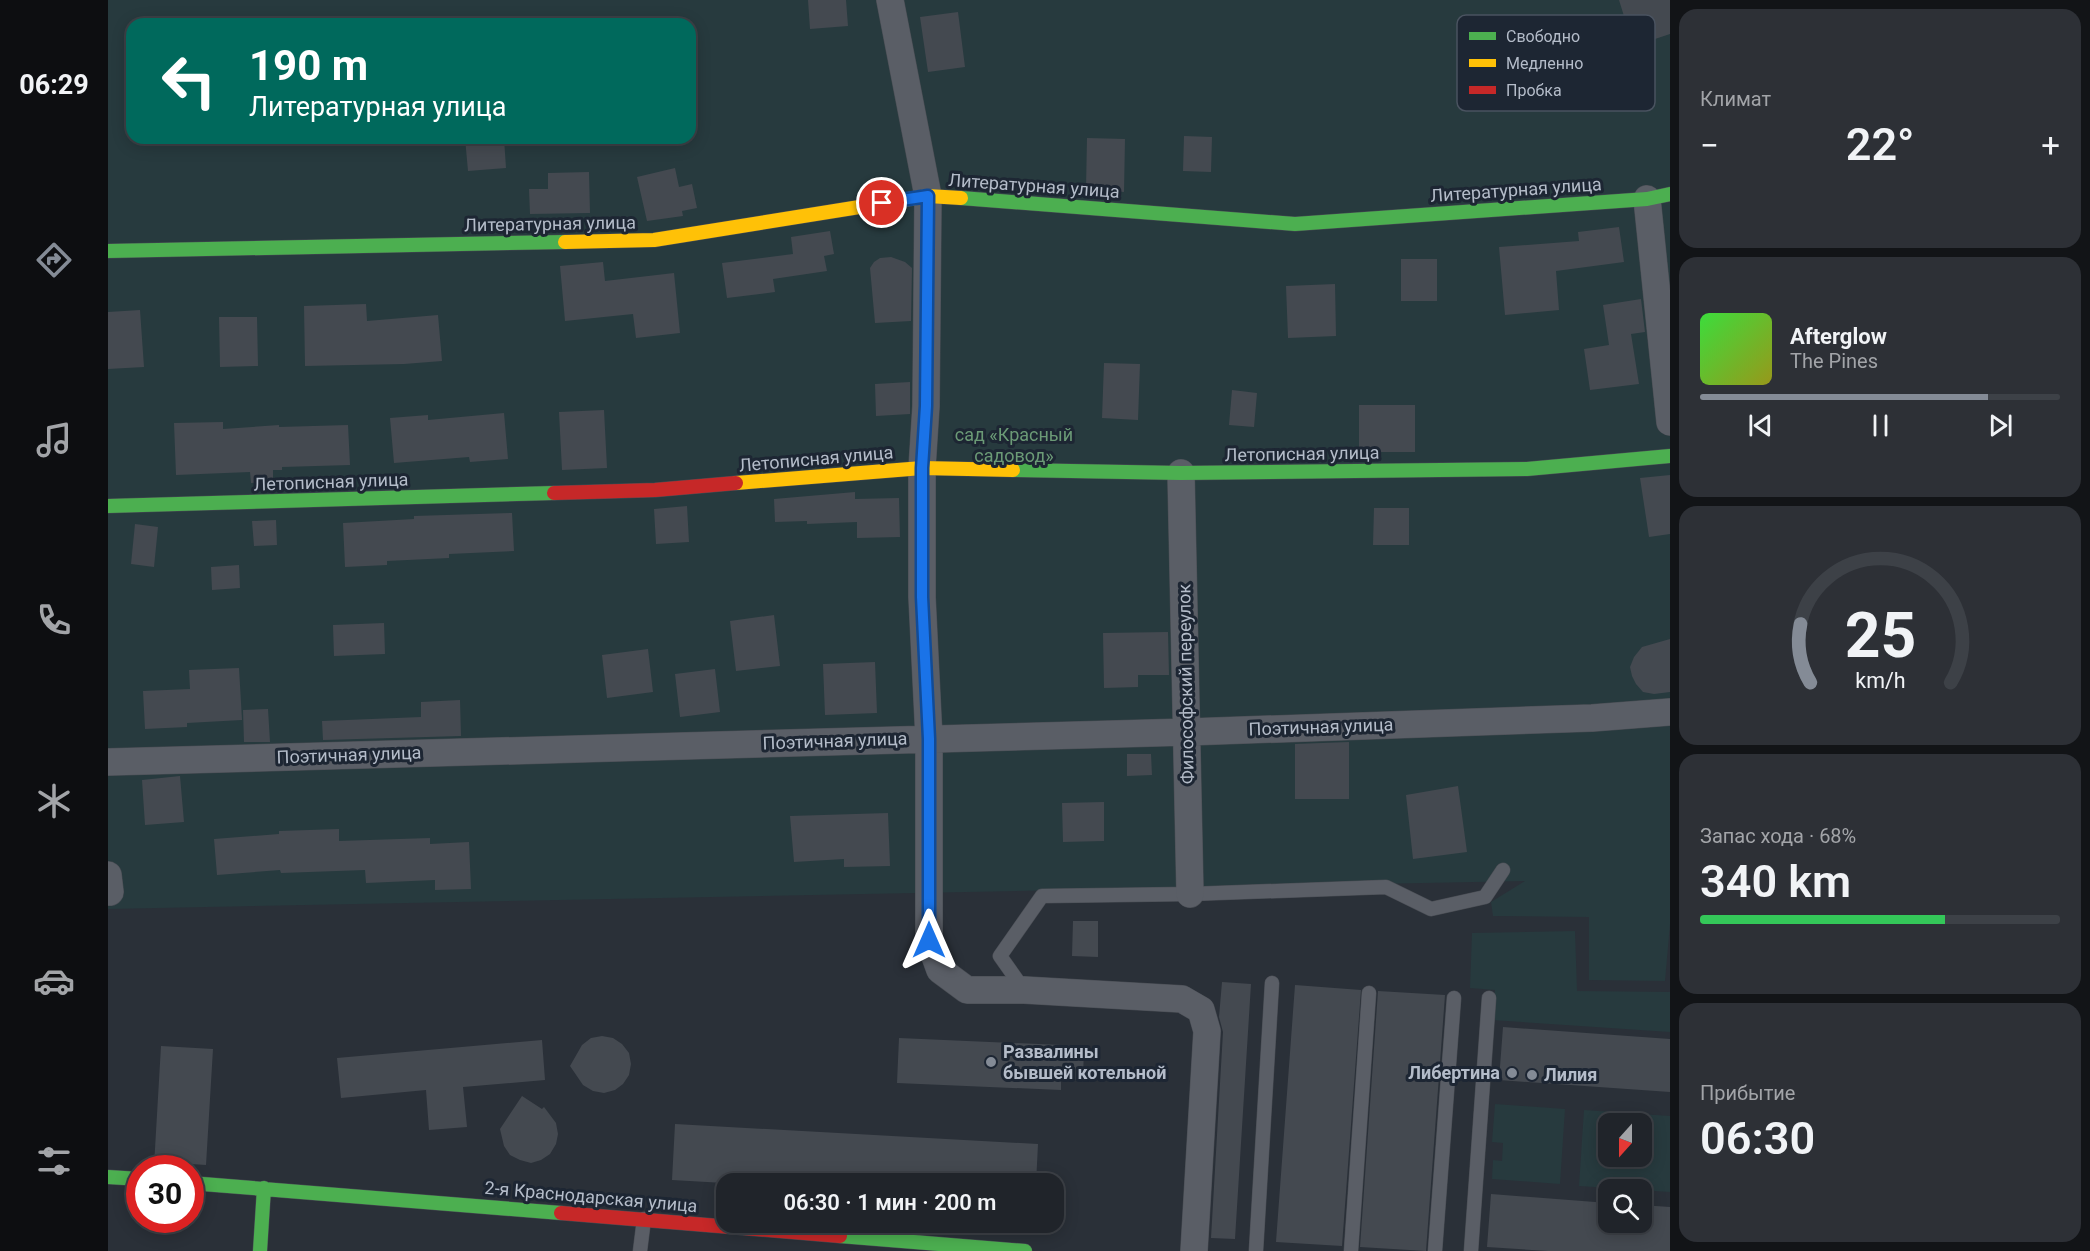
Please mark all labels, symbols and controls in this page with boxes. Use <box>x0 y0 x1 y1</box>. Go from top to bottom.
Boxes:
legend <box>1457 15 1655 111</box>
text: Свободно <box>1506 27 1580 46</box>
text: 190 m <box>249 41 368 90</box>
icon: left <box>150 42 228 120</box>
text: Медленно <box>1506 54 1583 73</box>
text: 06:29 <box>19 69 89 101</box>
text: Пробка <box>1506 81 1562 100</box>
text: Климат <box>1700 87 1771 111</box>
text: Литературная улица <box>249 91 507 123</box>
text: 22° <box>1846 118 1914 171</box>
text: − <box>1700 126 1719 165</box>
text: + <box>2041 126 2060 165</box>
street label: Литературная улица <box>948 169 1120 202</box>
street label: Литературная улица <box>1430 173 1602 206</box>
pin <box>856 177 907 228</box>
icon: arrive <box>865 186 898 219</box>
street label: Литературная улица <box>464 212 636 235</box>
icon: directions <box>33 239 75 281</box>
text: Afterglow <box>1790 324 1887 349</box>
text: The Pines <box>1790 349 1878 373</box>
icon: previous <box>1744 409 1777 442</box>
icon: pause <box>1864 409 1897 442</box>
icon: next <box>1984 409 2017 442</box>
icon: music <box>33 419 75 461</box>
park label: сад «Красный садовод» <box>955 424 1073 466</box>
street label: Летописная улица <box>738 441 894 476</box>
street label: Летописная улица <box>1224 442 1380 465</box>
street label: Летописная улица <box>253 468 409 495</box>
street label: Философский переулок <box>1173 584 1198 784</box>
icon: phone <box>33 599 75 641</box>
text: 25 <box>1844 599 1916 672</box>
text: km/h <box>1855 668 1905 693</box>
street label: Поэтичная улица <box>1248 713 1394 740</box>
street label: Поэтичная улица <box>762 727 908 754</box>
street label: Поэтичная улица <box>276 741 422 768</box>
icon: climate <box>33 780 75 822</box>
text: Запас хода · 68% <box>1700 824 1856 848</box>
text: 340 km <box>1700 855 1851 908</box>
position arrow <box>897 908 961 972</box>
icon: car <box>33 960 75 1002</box>
place label: Развалины бывшей котельной <box>1003 1041 1166 1083</box>
marker: Развалины бывшей котельной <box>984 1055 998 1069</box>
place label: Либертина <box>1408 1062 1500 1083</box>
place label: Лилия <box>1544 1064 1597 1085</box>
marker: Либертина <box>1505 1066 1519 1080</box>
marker: Лилия <box>1525 1068 1539 1082</box>
text: Прибытие <box>1700 1081 1795 1105</box>
text: 06:30 <box>1700 1112 1815 1165</box>
north arrow <box>1598 1113 1652 1167</box>
map controls <box>1598 1113 1652 1233</box>
icon: filters <box>33 1140 75 1182</box>
speed limit sign: 30 <box>126 1155 204 1233</box>
street label: 2-я Краснодарская улица <box>484 1177 698 1216</box>
button: search <box>1598 1179 1652 1233</box>
text: 06:30 · 1 мин · 200 m <box>784 1190 996 1215</box>

